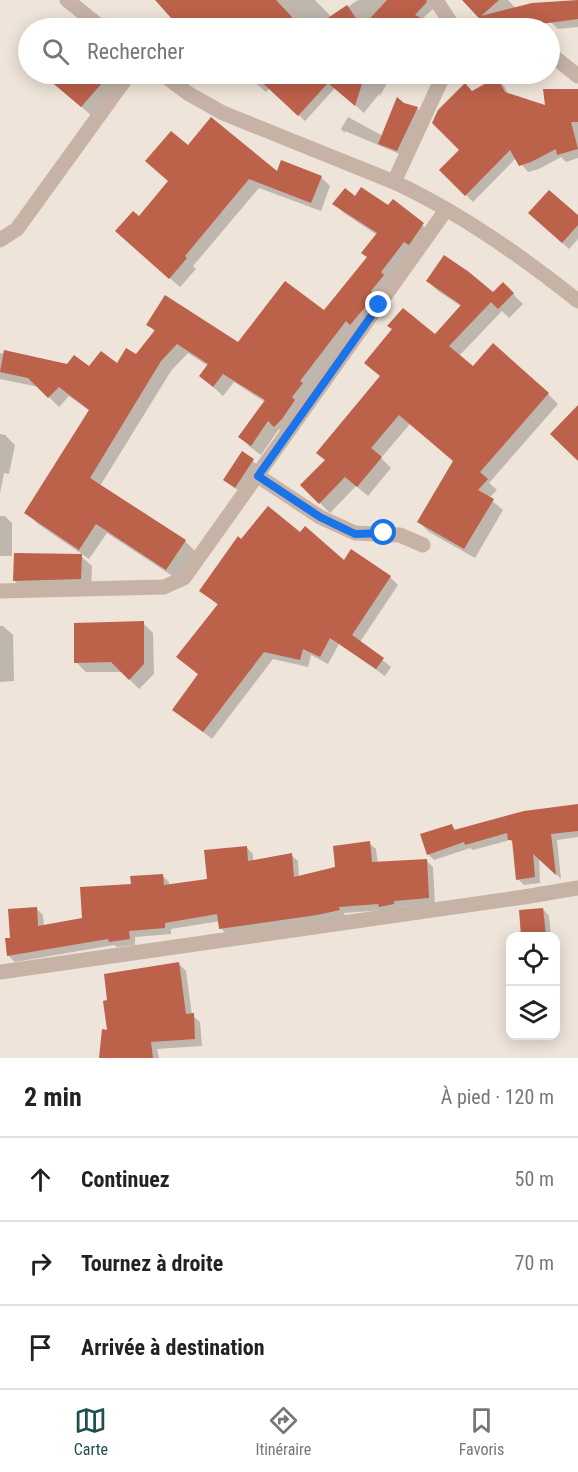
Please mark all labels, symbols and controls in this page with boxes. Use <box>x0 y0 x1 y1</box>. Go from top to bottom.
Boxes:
search box <box>18 18 560 84</box>
icon: search <box>39 35 72 68</box>
text: Rechercher <box>87 39 184 64</box>
route end <box>365 291 391 317</box>
route start <box>370 519 396 545</box>
map controls <box>506 932 560 1040</box>
button: locate <box>506 932 560 986</box>
button: layers <box>506 986 560 1040</box>
text: 2 min <box>24 1082 82 1112</box>
text: À pied · 120 m <box>441 1085 554 1109</box>
icon: ahead <box>24 1163 57 1196</box>
text: Continuez <box>81 1167 170 1192</box>
text: 50 m <box>515 1167 554 1191</box>
icon: right <box>24 1247 57 1280</box>
text: Tournez à droite <box>81 1251 223 1276</box>
text: 70 m <box>515 1251 554 1275</box>
icon: arrive <box>24 1331 57 1364</box>
text: Arrivée à destination <box>81 1335 265 1360</box>
tab: Carte <box>74 1404 108 1459</box>
tab: Itinéraire <box>255 1404 311 1459</box>
tab: Favoris <box>459 1404 504 1459</box>

